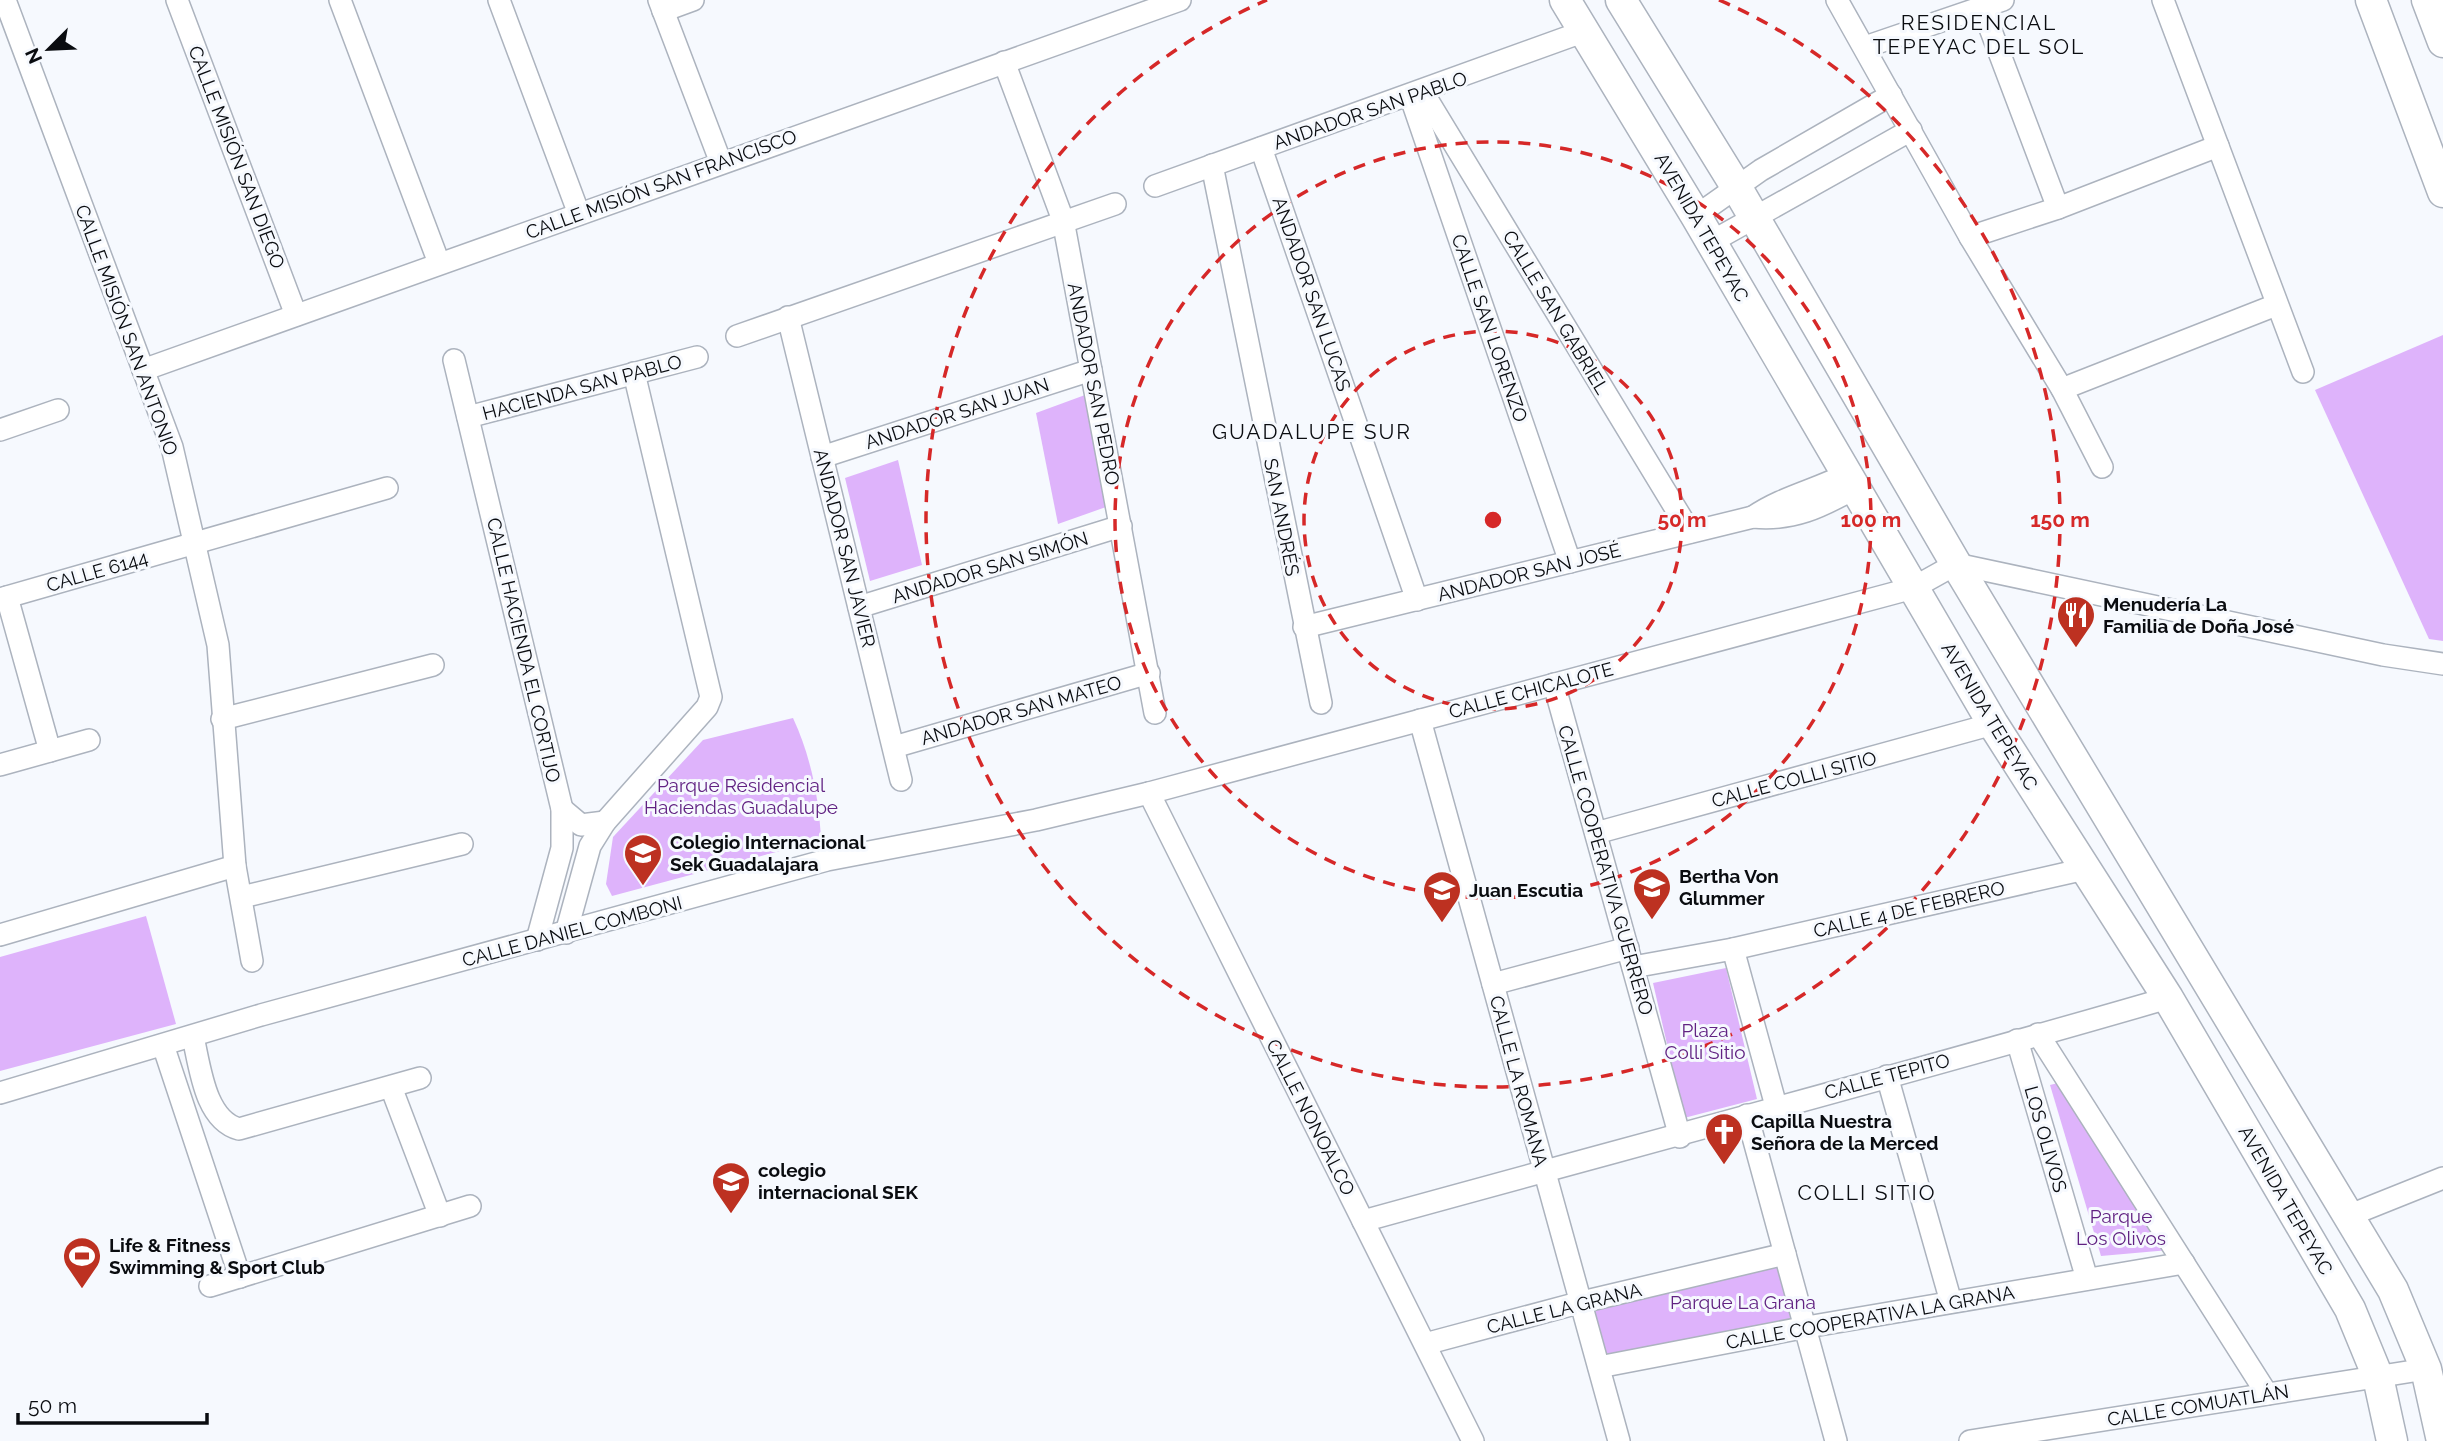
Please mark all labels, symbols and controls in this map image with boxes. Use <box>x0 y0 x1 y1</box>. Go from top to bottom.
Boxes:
district label: RESIDENCIAL TEPEYAC DEL SOL <box>1873 10 2085 59</box>
north arrow <box>14 14 84 84</box>
street label: CALLE MISIÓN SAN DIEGO <box>184 43 290 271</box>
text: N <box>20 45 46 67</box>
street label: ANDADOR SAN PABLO <box>1270 66 1470 154</box>
street label: CALLE MISIÓN SAN FRANCISCO <box>522 125 800 243</box>
street label: AVENIDA TEPEYAC <box>1650 149 1754 305</box>
street label: ANDADOR SAN LUCAS <box>1268 194 1356 394</box>
street label: CALLE MISIÓN SAN ANTONIO <box>71 202 183 458</box>
street label: CALLE SAN GABRIEL <box>1498 226 1614 398</box>
street label: CALLE SAN LORENZO <box>1447 231 1533 425</box>
street label: ANDADOR SAN PEDRO <box>1064 281 1124 487</box>
street label: HACIENDA SAN PABLO <box>480 350 684 424</box>
street label: ANDADOR SAN JUAN <box>862 373 1052 453</box>
district label: GUADALUPE SUR <box>1212 419 1412 444</box>
street label: ANDADOR SAN JAVIER <box>810 446 880 650</box>
street label: SAN ANDRÉS <box>1260 456 1304 578</box>
text: 50 m <box>1657 507 1707 532</box>
text: 100 m <box>1841 507 1901 532</box>
text: 150 m <box>2030 507 2090 532</box>
centre of rings <box>1481 508 1505 532</box>
street label: CALLE HACIENDA EL CORTIJO <box>483 516 565 784</box>
street label: ANDADOR SAN SIMÓN <box>889 527 1091 607</box>
street label: ANDADOR SAN JOSÉ <box>1435 539 1623 605</box>
street label: CALLE 6144 <box>44 546 150 596</box>
place label: Menudería La Familia de Doña José <box>2103 593 2294 637</box>
restaurant icon: Menudería La Familia de Doña José <box>2055 594 2097 649</box>
street label: AVENIDA TEPEYAC <box>1937 638 2043 794</box>
street label: CALLE CHICALOTE <box>1446 657 1616 723</box>
street label: ANDADOR SAN MATEO <box>918 671 1124 749</box>
street label: CALLE COOPERATIVA GUERRERO <box>1554 722 1658 1018</box>
street label: CALLE COLLI SITIO <box>1709 746 1879 812</box>
park label: Parque Residencial Haciendas Guadalupe <box>644 774 838 818</box>
place label: Colegio Internacional Sek Guadalajara <box>670 831 866 875</box>
school or university icon: Colegio Internacional Sek Guadalajara <box>622 832 664 887</box>
place label: Bertha Von Glummer <box>1679 865 1779 909</box>
school or university icon: Bertha Von Glummer <box>1631 866 1673 921</box>
school or university icon: Juan Escutia <box>1421 869 1463 924</box>
street label: CALLE 4 DE FEBRERO <box>1811 876 2007 942</box>
place label: Juan Escutia <box>1469 879 1583 901</box>
street label: CALLE DANIEL COMBONI <box>460 891 684 971</box>
street label: CALLE LA ROMANA <box>1486 993 1552 1169</box>
park label: Plaza Colli Sitio <box>1664 1019 1746 1063</box>
street label: CALLE NONOALCO <box>1262 1035 1360 1199</box>
street label: CALLE TEPITO <box>1822 1049 1952 1103</box>
street label: LOS OLIVOS <box>2020 1083 2072 1195</box>
place label: Capilla Nuestra Señora de la Merced <box>1751 1110 1939 1154</box>
church icon: Capilla Nuestra Señora de la Merced <box>1703 1111 1745 1166</box>
street label: AVENIDA TEPEYAC <box>2234 1122 2338 1278</box>
place label: colegio internacional SEK <box>758 1159 918 1203</box>
school or university icon: colegio internacional SEK <box>710 1160 752 1215</box>
district label: COLLI SITIO <box>1798 1180 1936 1205</box>
park label: Parque Los Olivos <box>2076 1205 2166 1249</box>
place label: Life & Fitness Swimming & Sport Club <box>109 1234 325 1278</box>
sports icon: Life & Fitness Swimming & Sport Club <box>61 1235 103 1290</box>
street label: CALLE LA GRANA <box>1484 1278 1644 1338</box>
street label: CALLE COOPERATIVA LA GRANA <box>1724 1281 2016 1353</box>
park label: Parque La Grana <box>1670 1291 1816 1313</box>
street label: CALLE COMUATLÁN <box>2106 1380 2290 1430</box>
scale bar <box>18 1382 206 1426</box>
text: 50 m <box>28 1393 77 1418</box>

